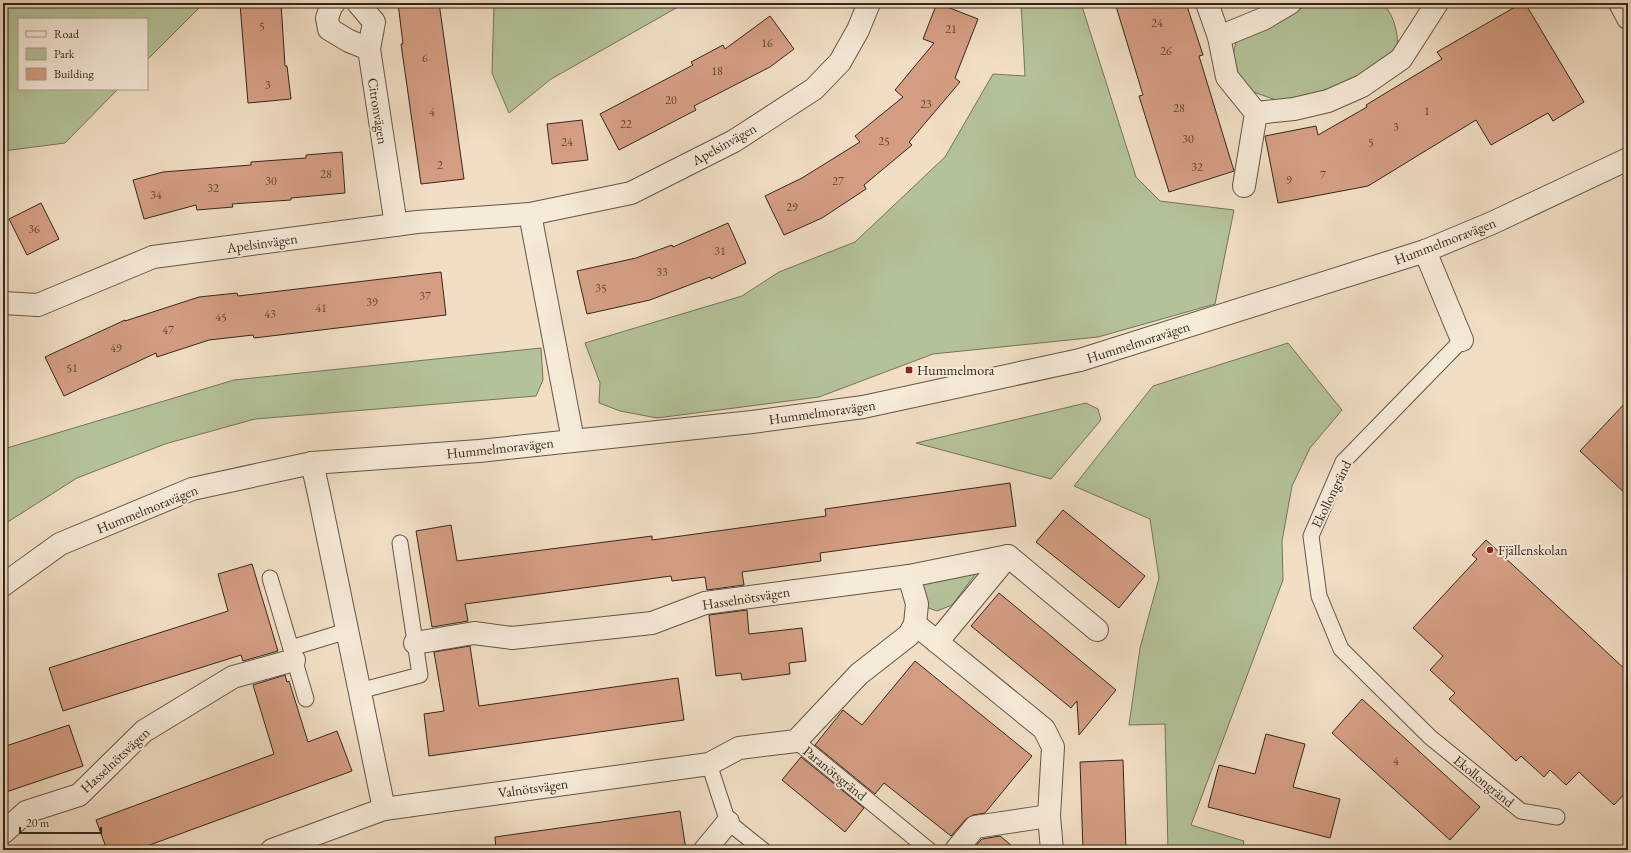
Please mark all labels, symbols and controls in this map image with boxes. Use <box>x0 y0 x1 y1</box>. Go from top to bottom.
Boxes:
house number: 24 <box>1151 15 1163 31</box>
legend <box>18 18 148 90</box>
house number: 5 <box>259 18 265 34</box>
house number: 21 <box>945 21 957 37</box>
text: Road <box>54 26 80 42</box>
house number: 16 <box>761 35 773 51</box>
house number: 26 <box>1160 43 1172 59</box>
text: Park <box>54 46 75 62</box>
house number: 6 <box>422 50 428 66</box>
house number: 18 <box>711 63 723 79</box>
text: Building <box>54 66 95 82</box>
house number: 3 <box>265 77 271 93</box>
street label: Citronvägen <box>364 77 392 146</box>
house number: 20 <box>665 92 677 108</box>
house number: 23 <box>920 96 932 112</box>
house number: 28 <box>1173 100 1185 116</box>
house number: 1 <box>1424 103 1430 119</box>
house number: 4 <box>429 104 435 120</box>
house number: 22 <box>620 116 632 132</box>
street label: Apelsinvägen <box>688 119 760 170</box>
house number: 3 <box>1393 119 1399 135</box>
house number: 30 <box>1182 131 1194 147</box>
house number: 25 <box>878 133 890 149</box>
house number: 24 <box>561 134 573 150</box>
house number: 5 <box>1368 134 1374 150</box>
house number: 2 <box>437 157 443 173</box>
house number: 32 <box>1191 159 1203 175</box>
house number: 28 <box>320 166 332 182</box>
house number: 7 <box>1320 167 1326 183</box>
house number: 9 <box>1286 172 1292 188</box>
house number: 30 <box>265 173 277 189</box>
house number: 27 <box>832 173 844 189</box>
house number: 32 <box>207 180 219 196</box>
house number: 34 <box>150 187 162 203</box>
house number: 29 <box>786 199 798 215</box>
street label: Hummelmoravägen <box>1392 213 1499 269</box>
house number: 36 <box>28 221 40 237</box>
street label: Apelsinvägen <box>224 229 299 257</box>
house number: 31 <box>714 243 726 259</box>
house number: 33 <box>656 264 668 280</box>
house number: 35 <box>595 280 607 296</box>
house number: 37 <box>419 288 431 304</box>
house number: 39 <box>366 294 378 310</box>
house number: 41 <box>315 300 327 316</box>
house number: 43 <box>264 306 276 322</box>
house number: 45 <box>215 309 227 325</box>
street label: Hummelmoravägen <box>1084 317 1193 367</box>
house number: 47 <box>162 322 174 338</box>
house number: 49 <box>110 340 122 356</box>
house number: 51 <box>66 360 78 376</box>
place label: Hummelmora <box>917 361 995 379</box>
marker: Hummelmora <box>904 365 914 375</box>
street label: Hummelmoravägen <box>767 396 877 428</box>
street label: Hummelmoravägen <box>446 433 555 463</box>
street label: Ekollongränd <box>1307 456 1356 531</box>
street label: Hummelmoravägen <box>94 480 201 537</box>
place label: Fjällenskolan <box>1498 541 1568 559</box>
marker: Fjällenskolan <box>1485 545 1495 555</box>
street label: Hasselnötsvägen <box>701 582 792 614</box>
street label: Hasselnötsvägen <box>77 723 154 797</box>
street label: Paranötsgränd <box>799 742 871 805</box>
street label: Ekollongränd <box>1450 751 1519 812</box>
house number: 4 <box>1393 753 1399 769</box>
street label: Valnötsvägen <box>497 774 570 802</box>
scale bar <box>20 809 101 835</box>
text: 20 m <box>26 815 50 831</box>

